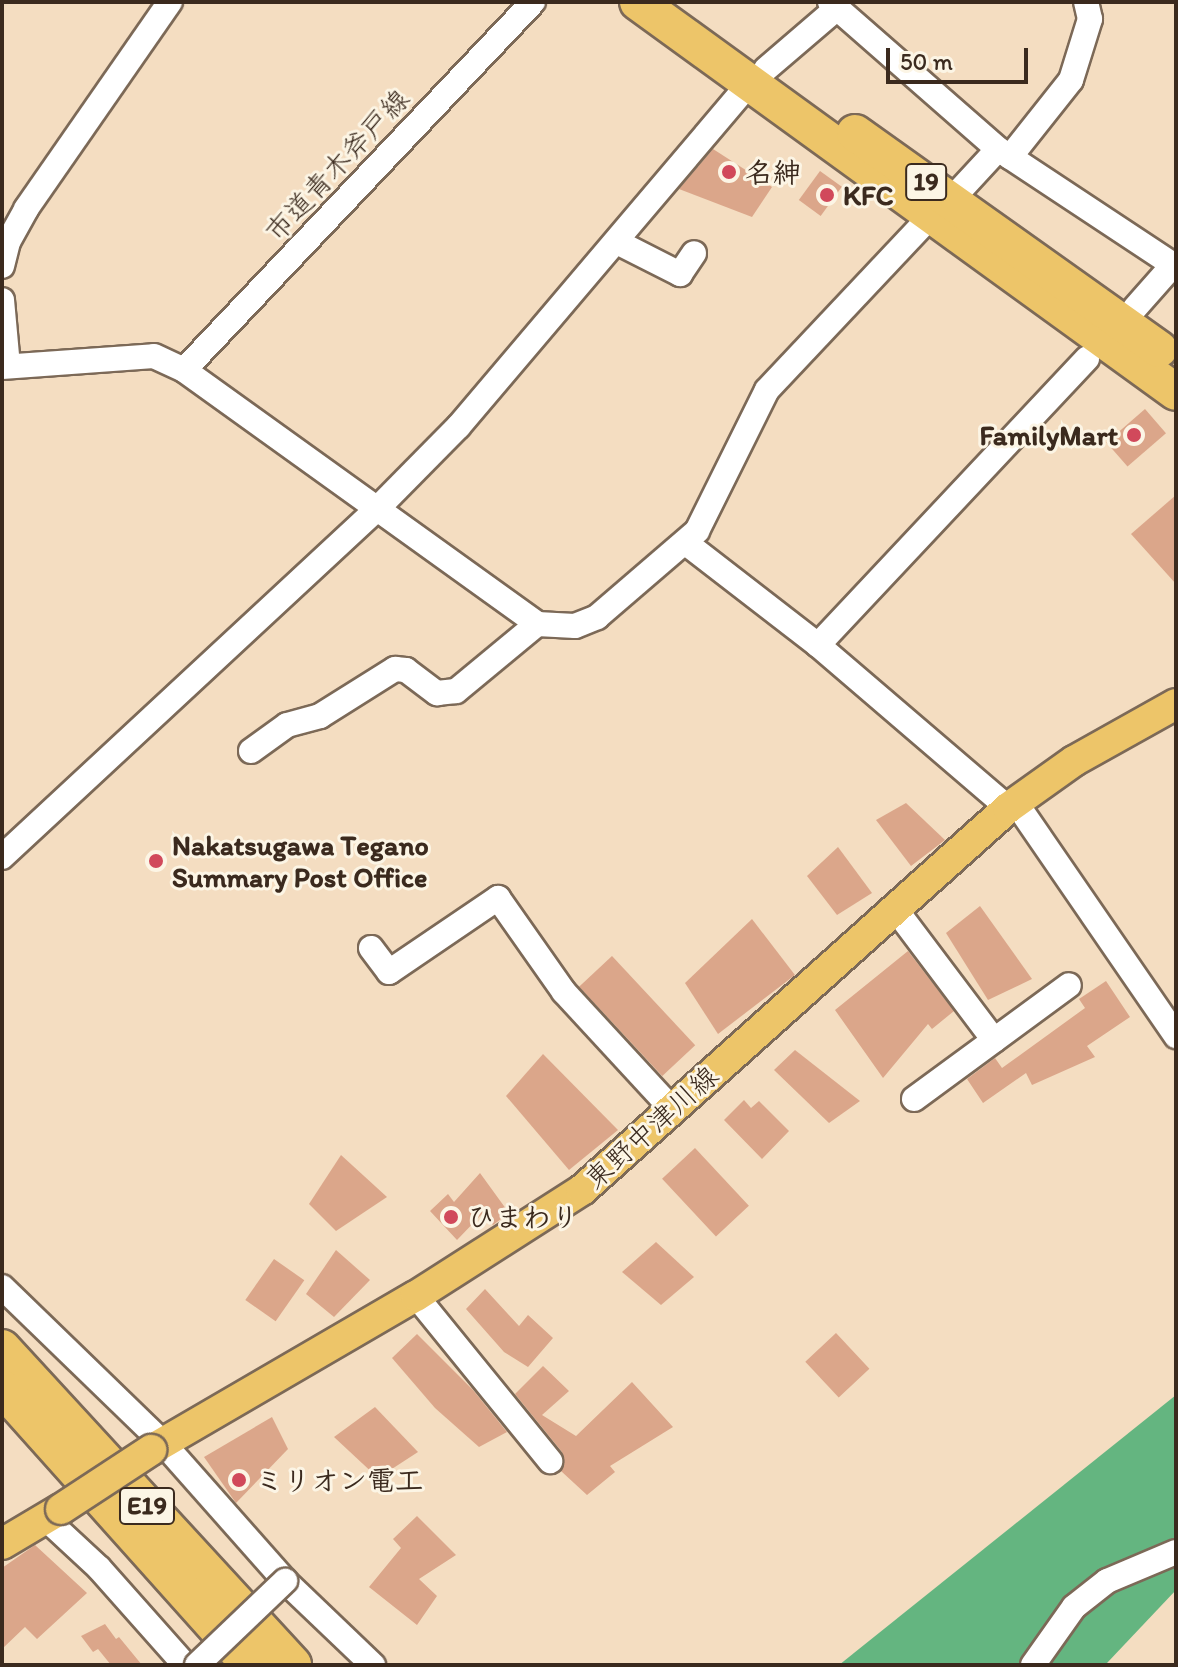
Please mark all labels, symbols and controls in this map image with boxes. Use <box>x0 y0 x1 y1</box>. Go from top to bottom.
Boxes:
scale bar <box>890 32 1032 82</box>
text: 50 m <box>900 47 953 76</box>
street label: 市道青木斧戸線 <box>258 82 416 248</box>
place label: 名紳 <box>745 155 801 189</box>
road number: 19 <box>904 160 948 204</box>
marker: 名紳 <box>720 163 738 181</box>
place label: KFC <box>843 178 893 212</box>
marker: KFC <box>818 186 836 204</box>
place label: FamilyMart <box>979 418 1118 452</box>
marker: FamilyMart <box>1125 426 1143 444</box>
place label: Nakatsugawa Tegano Summary Post Office <box>172 828 427 894</box>
marker: Nakatsugawa Tegano Summary Post Office <box>147 852 165 870</box>
street label: 東野中津川線 <box>577 1058 725 1196</box>
place label: ひまわり <box>467 1200 579 1234</box>
marker: ひまわり <box>442 1208 460 1226</box>
place label: ミリオン電工 <box>255 1463 423 1497</box>
marker: ミリオン電工 <box>230 1471 248 1489</box>
road number: E19 <box>117 1484 177 1528</box>

